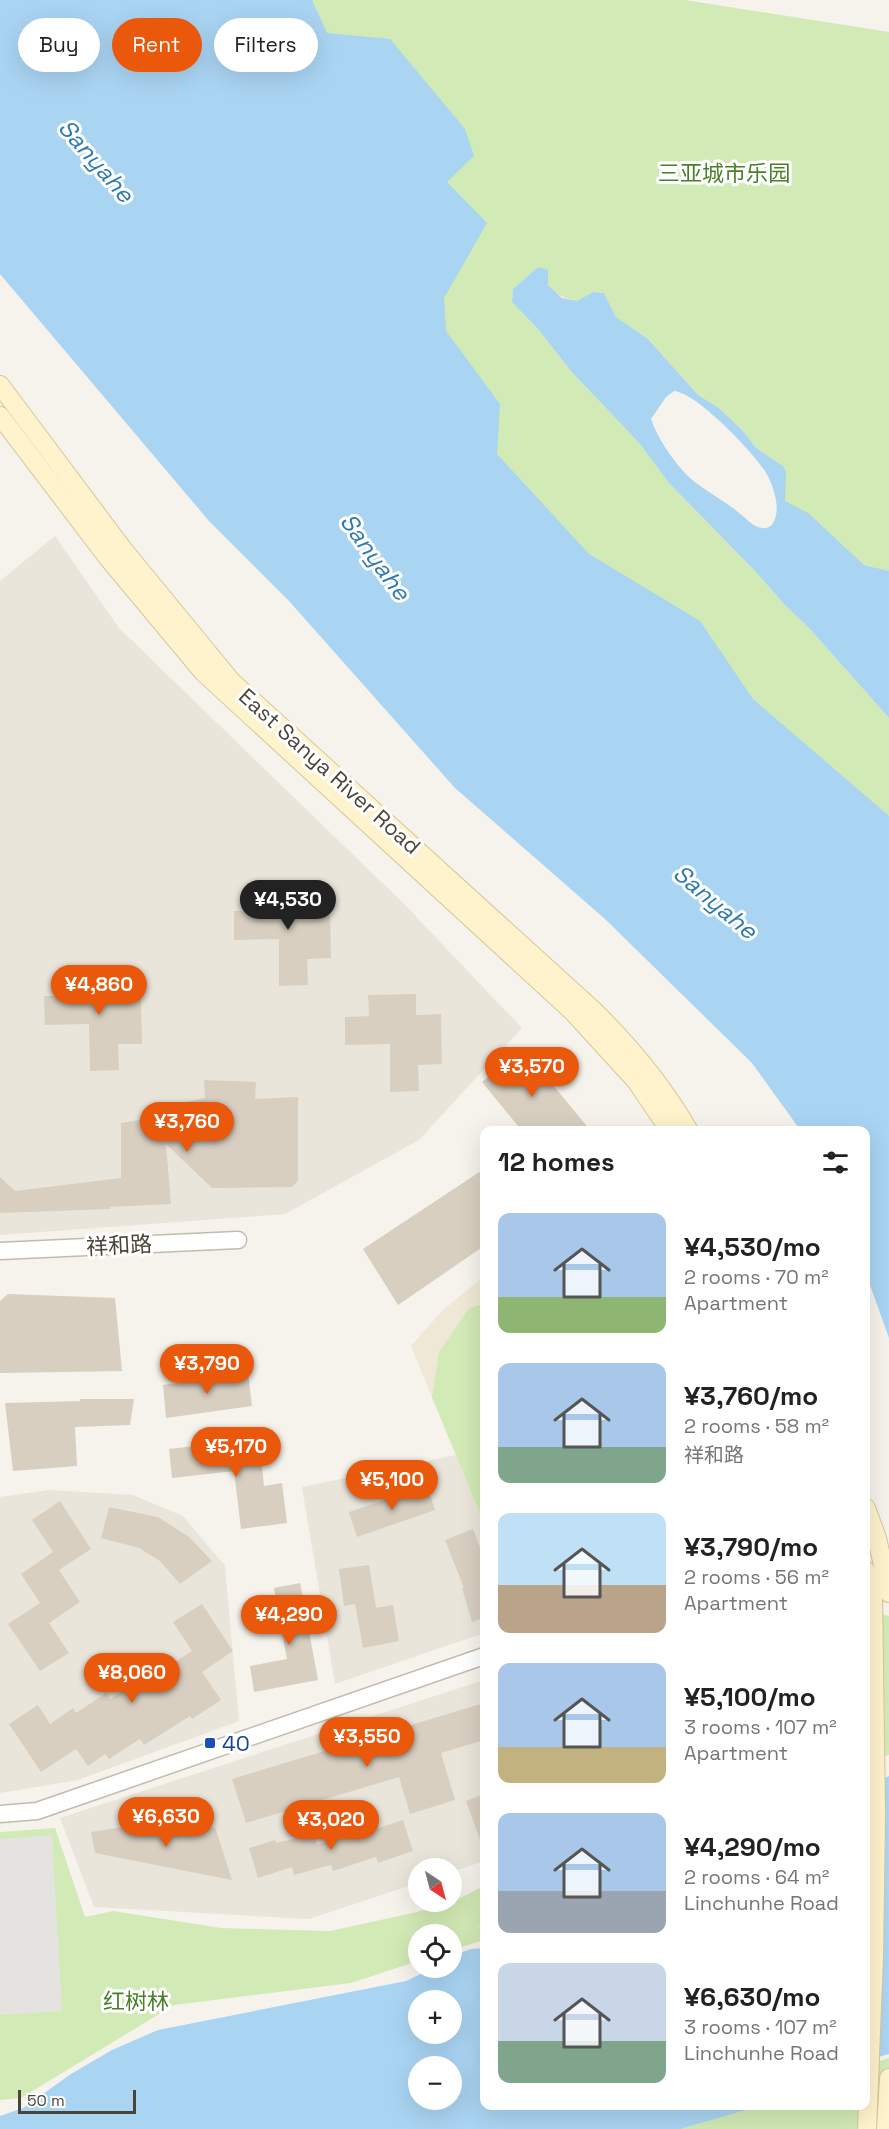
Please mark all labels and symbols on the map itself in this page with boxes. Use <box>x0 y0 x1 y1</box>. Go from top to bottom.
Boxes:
water label: Sanyahe <box>52 113 142 209</box>
park label: 三亚城市乐园 <box>658 159 790 187</box>
water label: Sanyahe <box>333 507 418 607</box>
street label: East Sanya River Road <box>233 682 427 860</box>
water label: Sanyahe <box>667 857 764 946</box>
pin: ¥4,530 <box>239 880 337 931</box>
pin: ¥4,860 <box>50 965 148 1016</box>
pin: ¥3,570 <box>483 1047 581 1098</box>
pin: ¥3,760 <box>138 1102 236 1153</box>
street label: 祥和路 <box>85 1229 153 1261</box>
pin: ¥3,790 <box>158 1344 256 1395</box>
pin: ¥5,170 <box>187 1427 285 1478</box>
pin: ¥5,100 <box>343 1460 441 1511</box>
pin: ¥4,290 <box>240 1595 338 1646</box>
pin: ¥8,060 <box>83 1653 181 1704</box>
pin: ¥3,550 <box>318 1717 416 1768</box>
place label: 40 <box>222 1729 250 1757</box>
marker: 40 <box>203 1736 217 1750</box>
pin: ¥6,630 <box>117 1797 215 1848</box>
pin: ¥3,020 <box>282 1800 380 1851</box>
north arrow <box>408 1858 462 1912</box>
park label: 红树林 <box>103 1987 169 2015</box>
scale bar <box>18 2087 136 2114</box>

